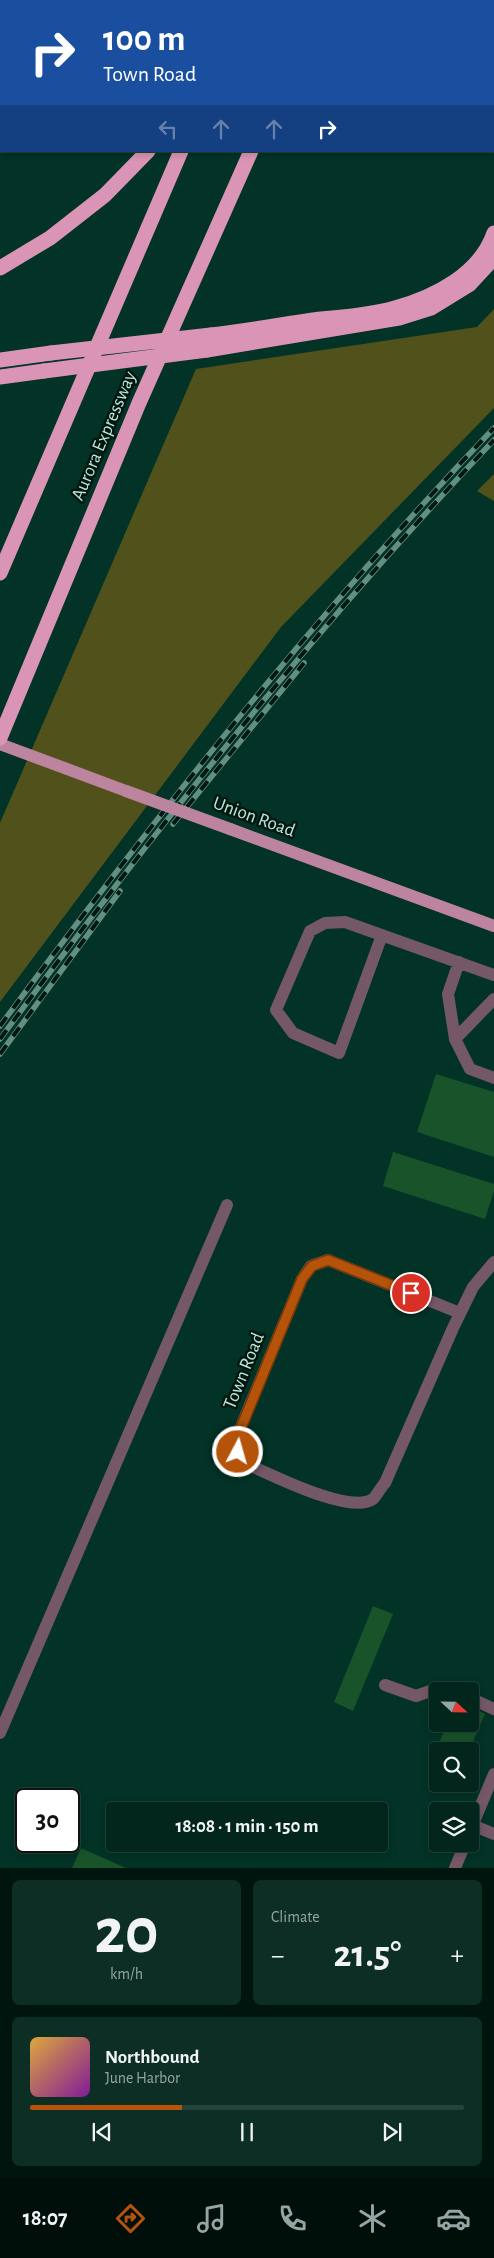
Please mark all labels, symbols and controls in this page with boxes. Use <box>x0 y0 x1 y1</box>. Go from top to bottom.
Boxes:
icon: right <box>20 20 85 85</box>
text: 100 m <box>103 22 186 57</box>
text: Town Road <box>103 63 196 85</box>
icon: left <box>154 115 182 143</box>
icon: ahead <box>207 115 235 143</box>
icon: ahead <box>260 115 288 143</box>
icon: right <box>313 115 341 143</box>
street label: Aurora Expressway <box>68 369 140 503</box>
street label: Union Road <box>210 793 298 841</box>
pin <box>390 1272 432 1314</box>
icon: arrive <box>397 1279 425 1307</box>
street label: Town Road <box>220 1330 268 1412</box>
position arrow <box>211 1425 263 1477</box>
north arrow <box>429 1682 479 1732</box>
map controls <box>429 1682 479 1852</box>
button: search <box>429 1742 479 1792</box>
speed limit sign: 30 <box>15 1788 80 1853</box>
button: layers <box>429 1802 479 1852</box>
text: 18:08 · 1 min · 150 m <box>175 1817 319 1836</box>
text: 20 <box>94 1900 159 1965</box>
text: Climate <box>271 1909 320 1925</box>
text: 21.5° <box>334 1936 401 1974</box>
text: − <box>271 1942 284 1970</box>
text: + <box>451 1942 464 1970</box>
text: km/h <box>110 1966 143 1982</box>
text: Northbound <box>105 2048 200 2067</box>
text: June Harbor <box>105 2070 180 2086</box>
icon: previous <box>88 2118 116 2146</box>
icon: pause <box>233 2118 261 2146</box>
icon: next <box>378 2118 406 2146</box>
icon: directions <box>113 2201 148 2236</box>
icon: music <box>194 2201 229 2236</box>
icon: phone <box>275 2201 310 2236</box>
icon: climate <box>355 2201 390 2236</box>
icon: car <box>436 2201 471 2236</box>
text: 18:07 <box>23 2207 68 2229</box>

